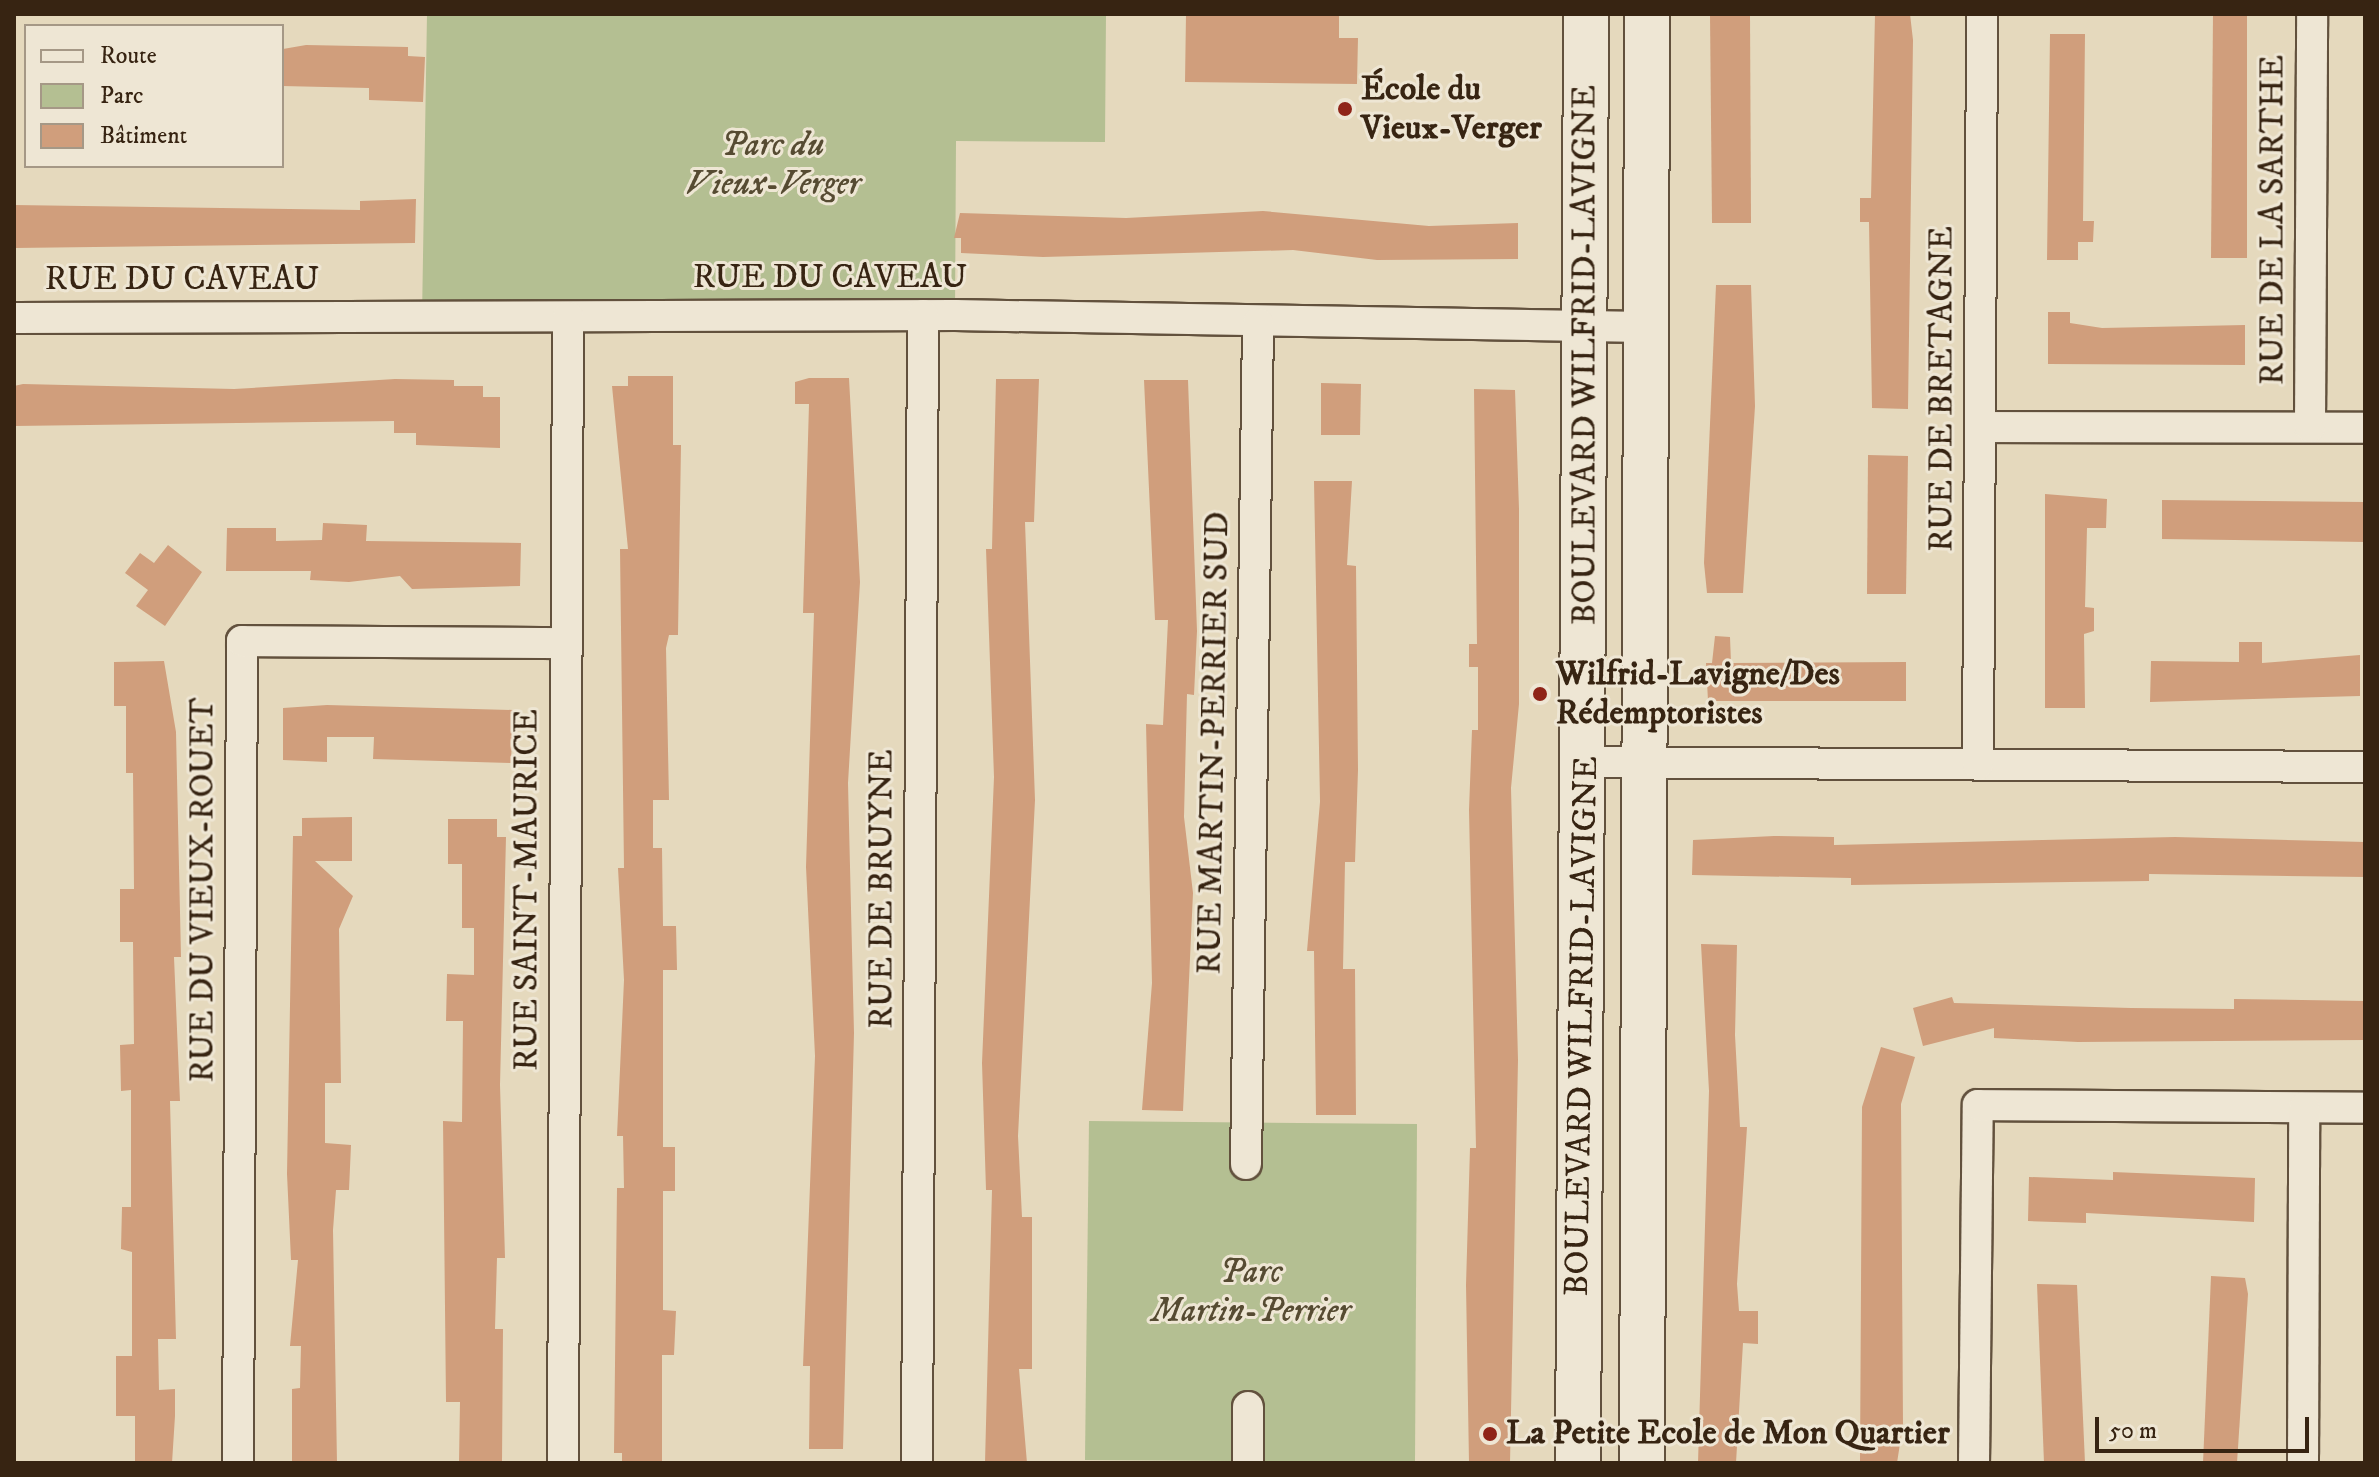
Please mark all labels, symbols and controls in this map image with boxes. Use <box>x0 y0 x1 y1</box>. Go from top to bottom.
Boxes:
legend <box>24 24 284 168</box>
text: Route <box>100 41 157 71</box>
street label: RUE DE LA SARTHE <box>2253 55 2293 385</box>
place label: École du Vieux-Verger <box>1361 69 1542 148</box>
text: Parc <box>100 81 143 111</box>
street label: BOULEVARD WILFRID-LAVIGNE <box>1565 85 1605 625</box>
marker: École du Vieux-Verger <box>1336 100 1354 118</box>
text: Bâtiment <box>100 121 187 151</box>
park label: Parc du Vieux-Verger <box>685 125 861 204</box>
street label: RUE DE BRETAGNE <box>1922 226 1962 552</box>
street label: RUE DU CAVEAU <box>693 258 967 298</box>
street label: RUE DU CAVEAU <box>45 260 319 300</box>
street label: RUE MARTIN-PERRIER SUD <box>1190 511 1238 975</box>
place label: Wilfrid-Lavigne/Des Rédemptoristes <box>1556 654 1840 734</box>
marker: Wilfrid-Lavigne/Des Rédemptoristes <box>1531 685 1549 703</box>
street label: RUE DU VIEUX-ROUET <box>183 697 223 1083</box>
street label: RUE SAINT-MAURICE <box>507 709 547 1071</box>
street label: RUE DE BRUYNE <box>862 749 902 1029</box>
street label: BOULEVARD WILFRID-LAVIGNE <box>1557 756 1607 1296</box>
park label: Parc Martin-Perrier <box>1151 1252 1351 1332</box>
scale bar <box>2099 1401 2313 1451</box>
place label: La Petite Ecole de Mon Quartier <box>1506 1414 1950 1454</box>
text: 50 m <box>2109 1416 2157 1446</box>
marker: La Petite Ecole de Mon Quartier <box>1481 1425 1499 1443</box>

